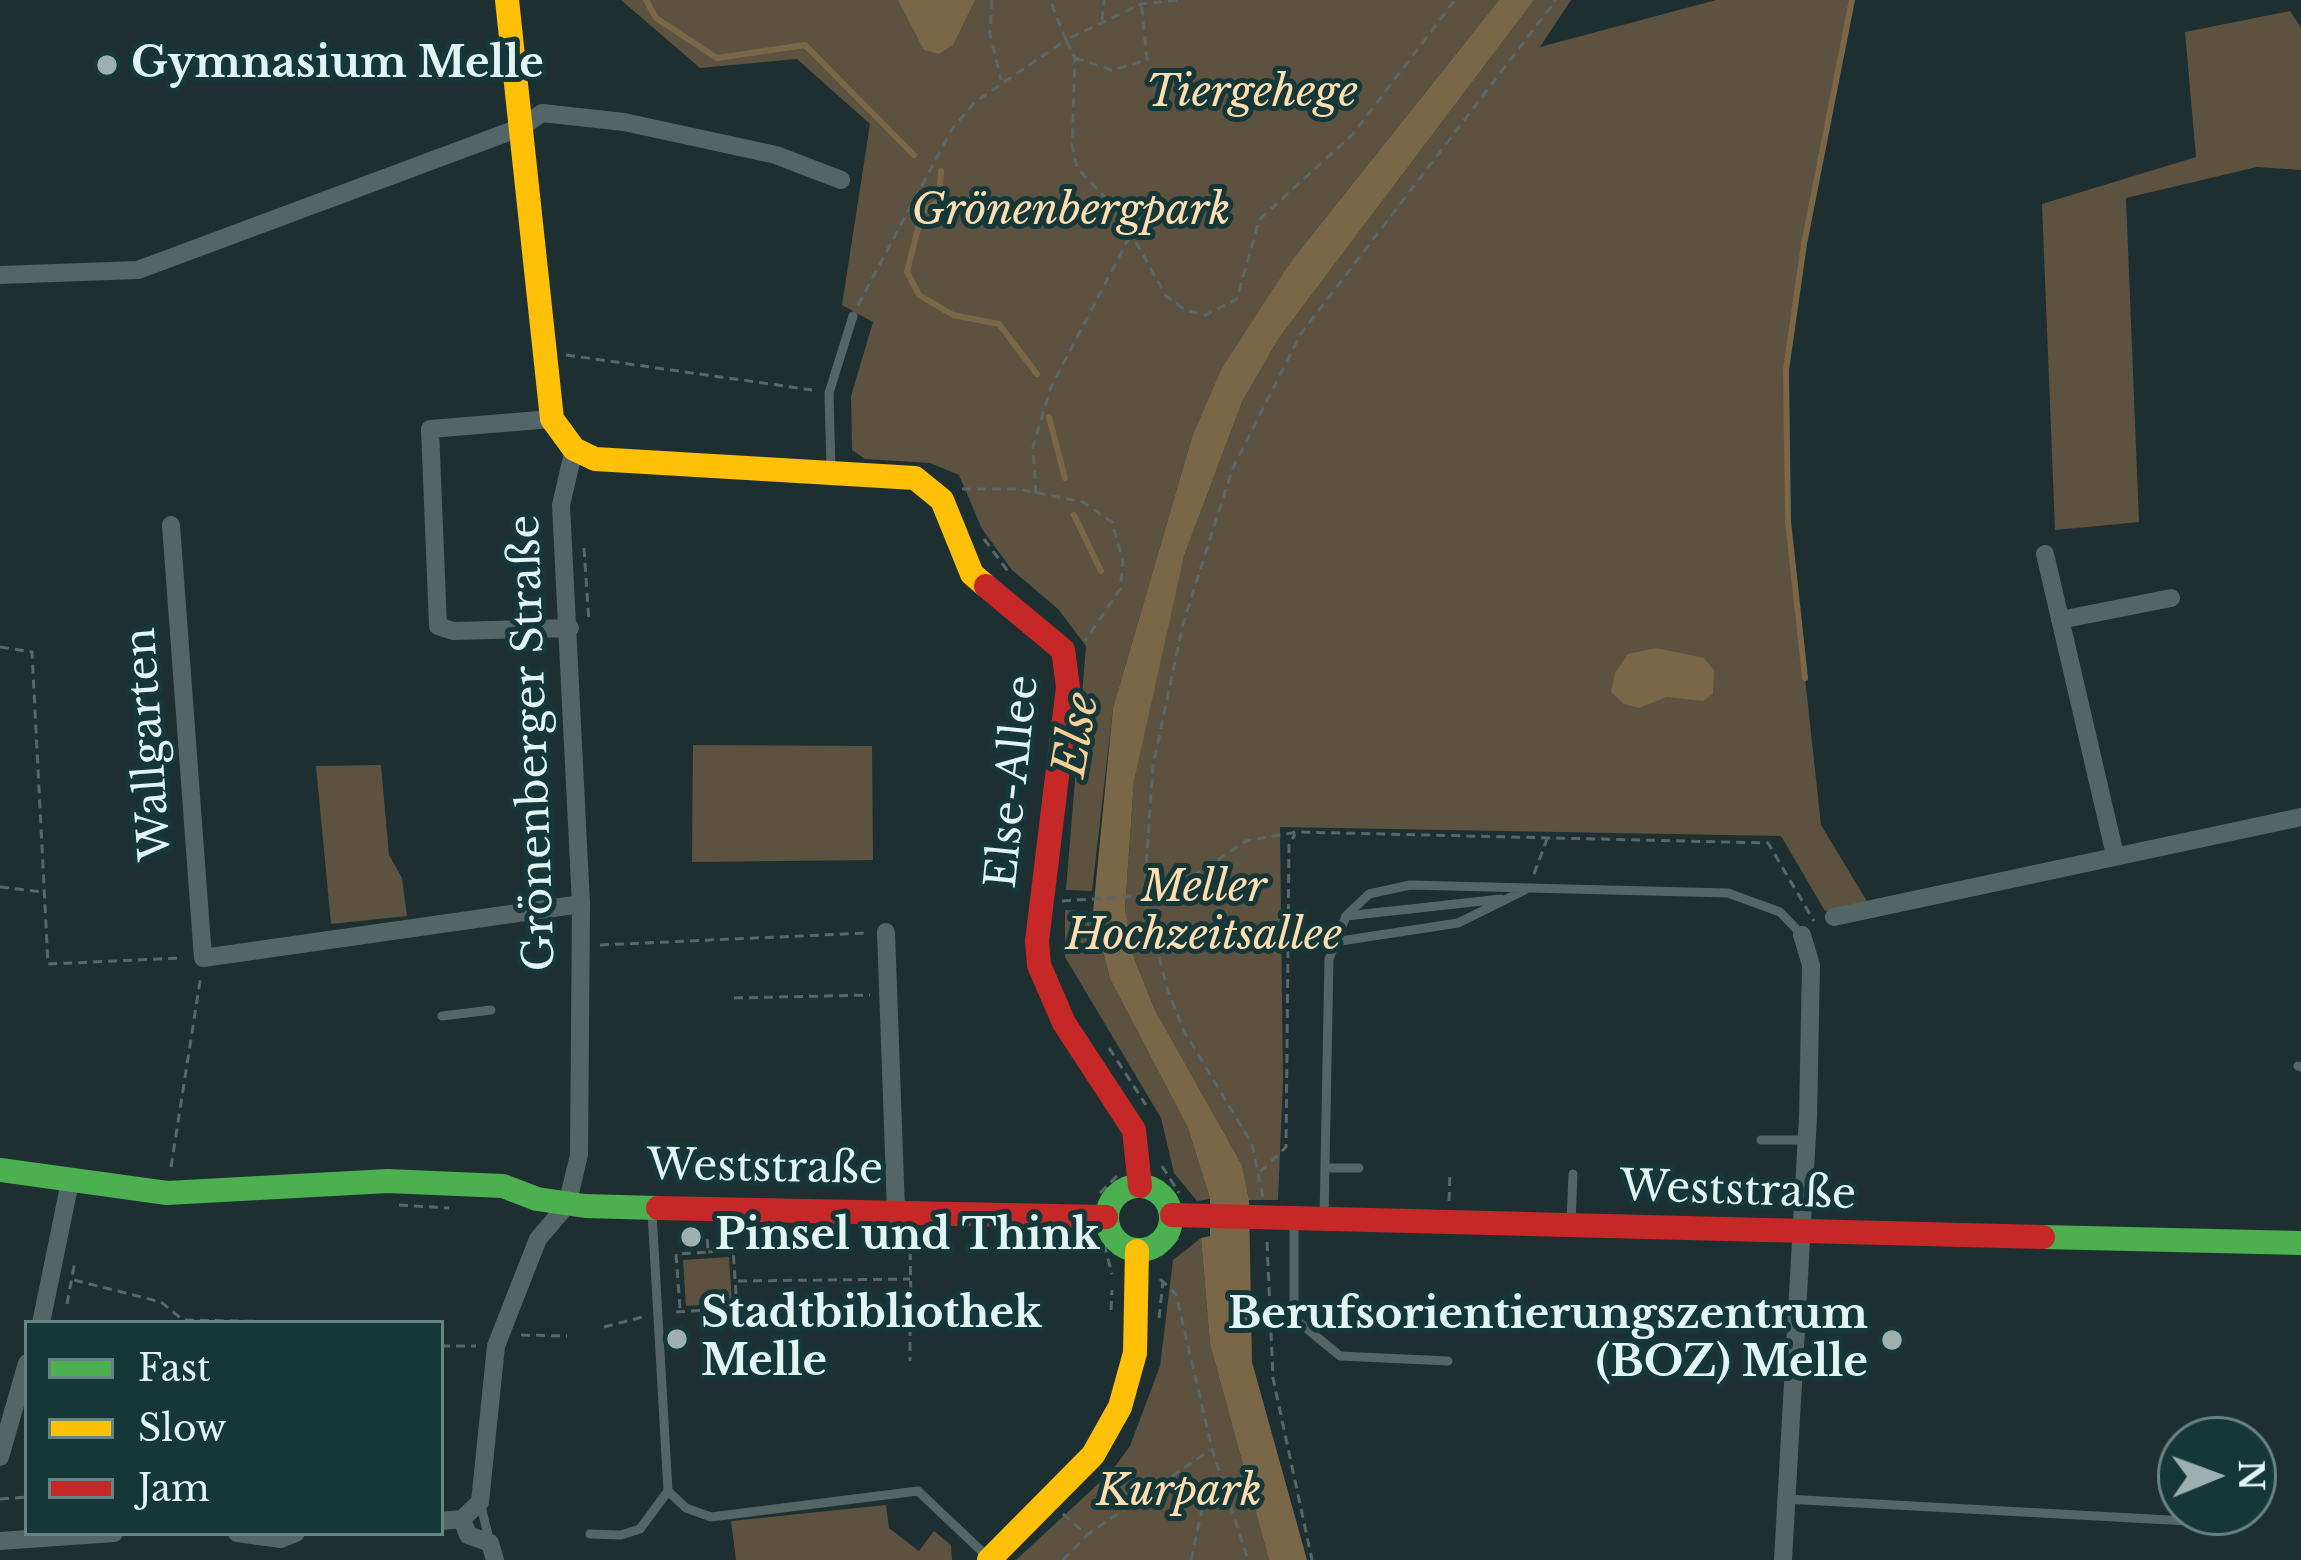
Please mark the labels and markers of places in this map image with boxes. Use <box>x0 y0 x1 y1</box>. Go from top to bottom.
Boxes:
place label: Gymnasium Melle <box>131 40 544 90</box>
marker: Gymnasium Melle <box>94 52 120 78</box>
place label: Pinsel und Think <box>715 1212 1100 1262</box>
marker: Pinsel und Think <box>678 1224 704 1250</box>
place label: Stadtbibliothek Melle <box>701 1290 1042 1388</box>
place label: Berufsorientierungszentrum (BOZ) Melle <box>1228 1291 1868 1390</box>
marker: Stadtbibliothek Melle <box>664 1326 690 1352</box>
marker: Berufsorientierungszentrum (BOZ) Melle <box>1879 1327 1905 1353</box>

